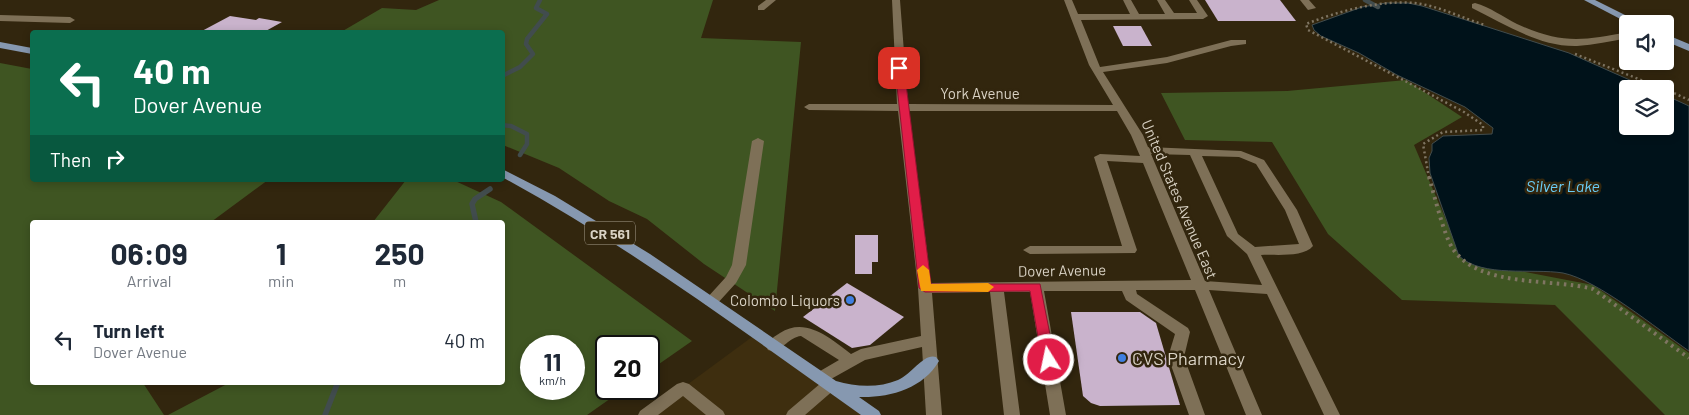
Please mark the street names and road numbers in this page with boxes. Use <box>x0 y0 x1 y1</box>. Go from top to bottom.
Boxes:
street label: York Avenue <box>940 84 1020 102</box>
street label: United States Avenue East <box>1138 117 1222 281</box>
road number: CR 561 <box>585 222 635 244</box>
street label: Dover Avenue <box>1018 260 1106 280</box>

